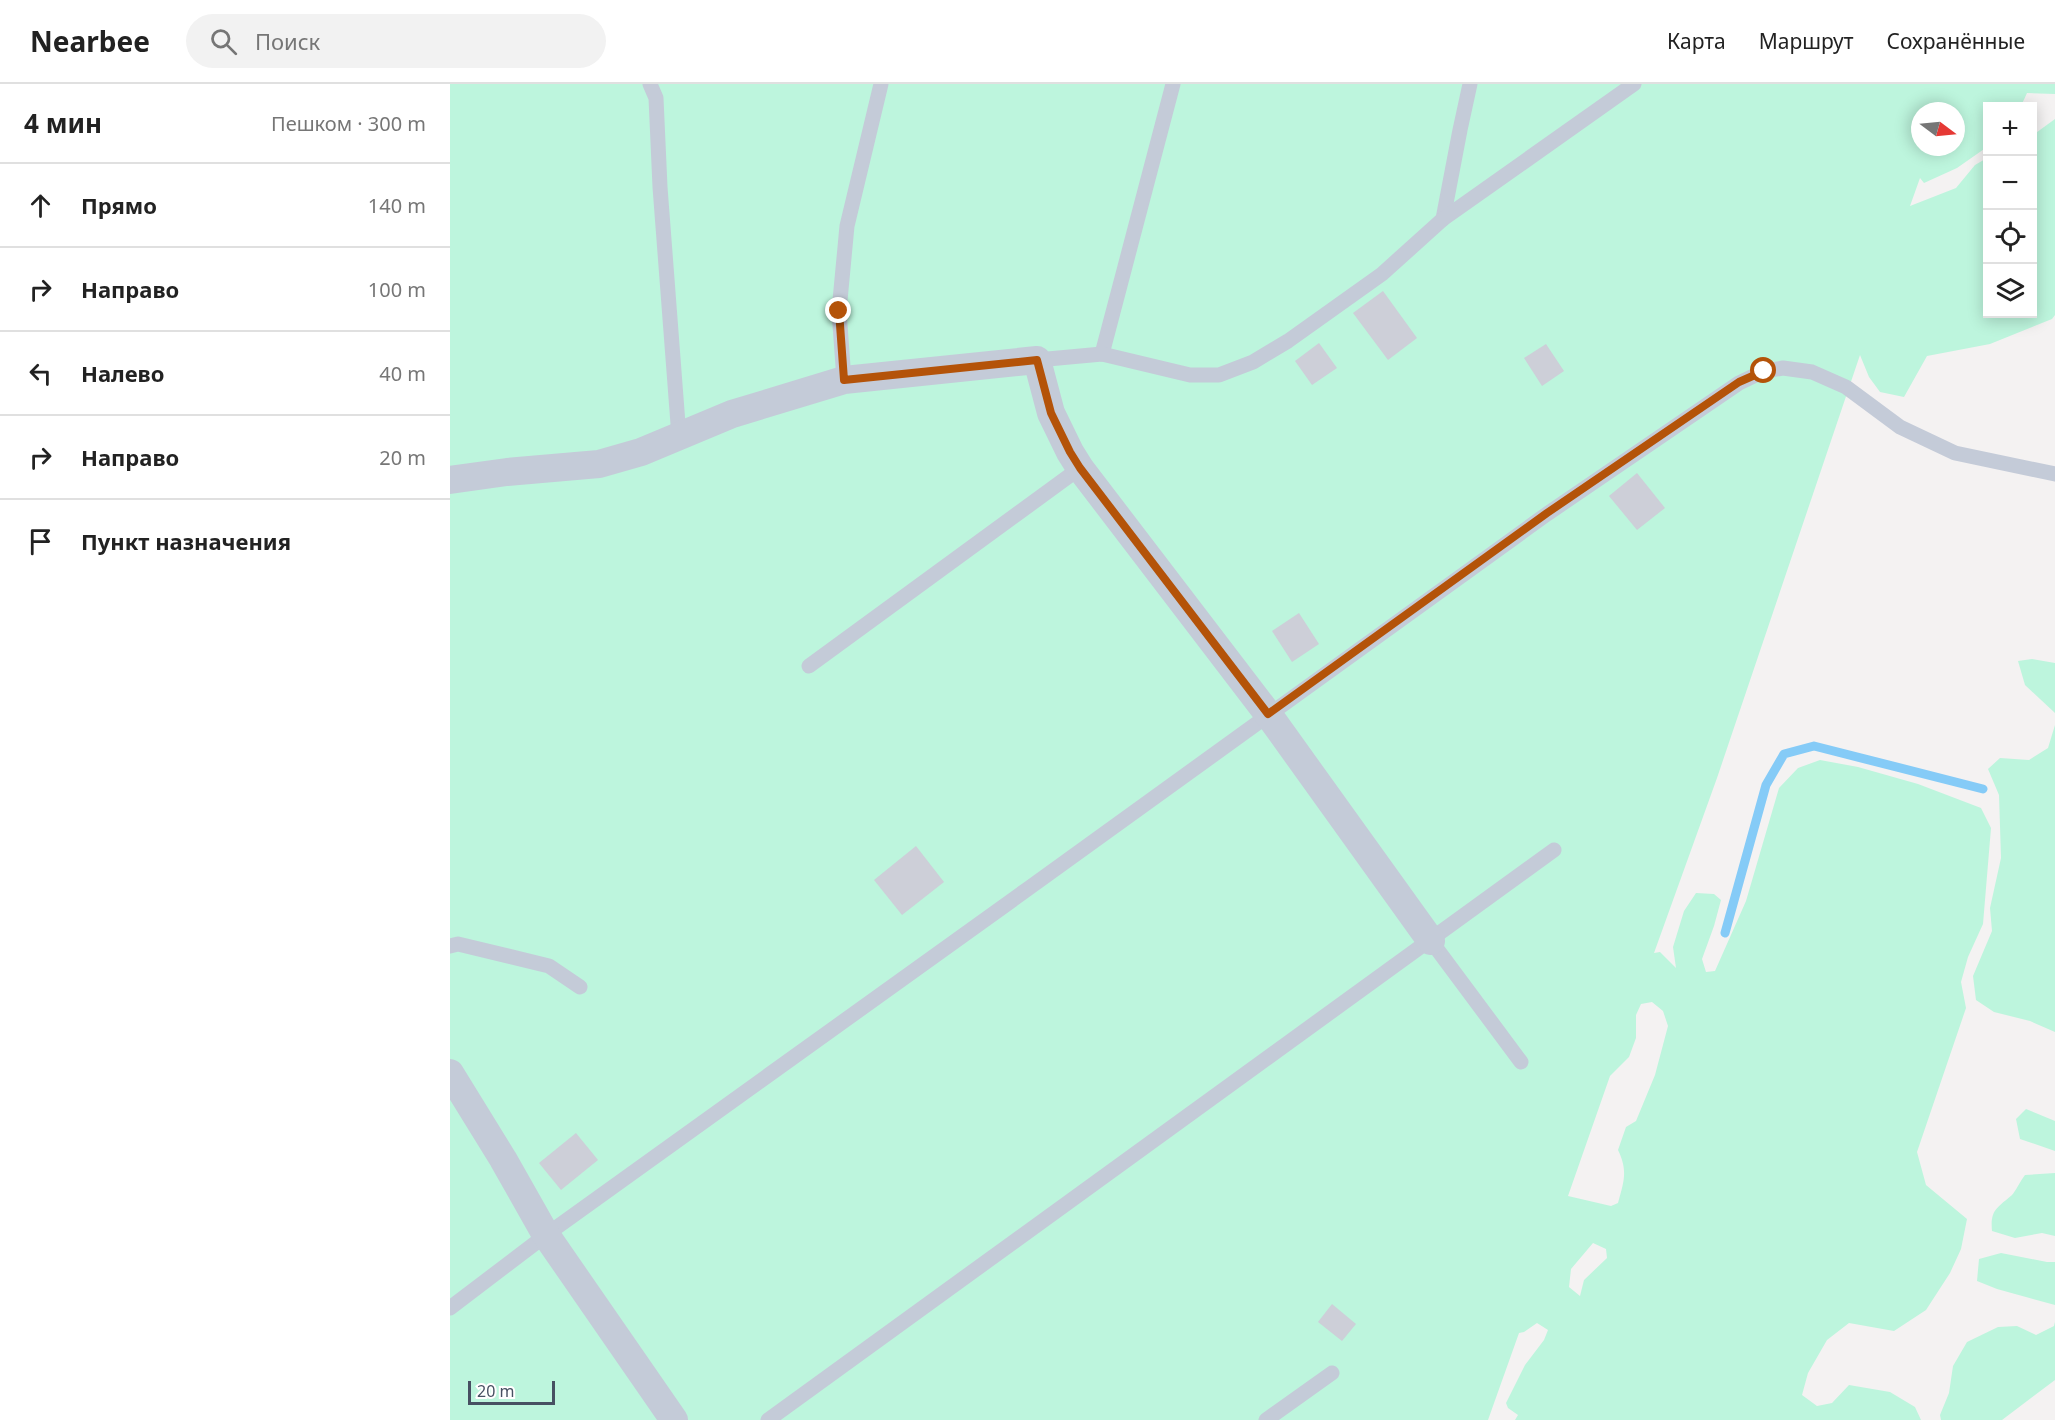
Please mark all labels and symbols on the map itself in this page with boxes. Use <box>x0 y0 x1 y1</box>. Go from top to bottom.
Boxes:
north arrow <box>1911 102 1965 156</box>
route end <box>825 297 851 323</box>
route start <box>1750 357 1776 383</box>
scale bar <box>468 1378 555 1406</box>

